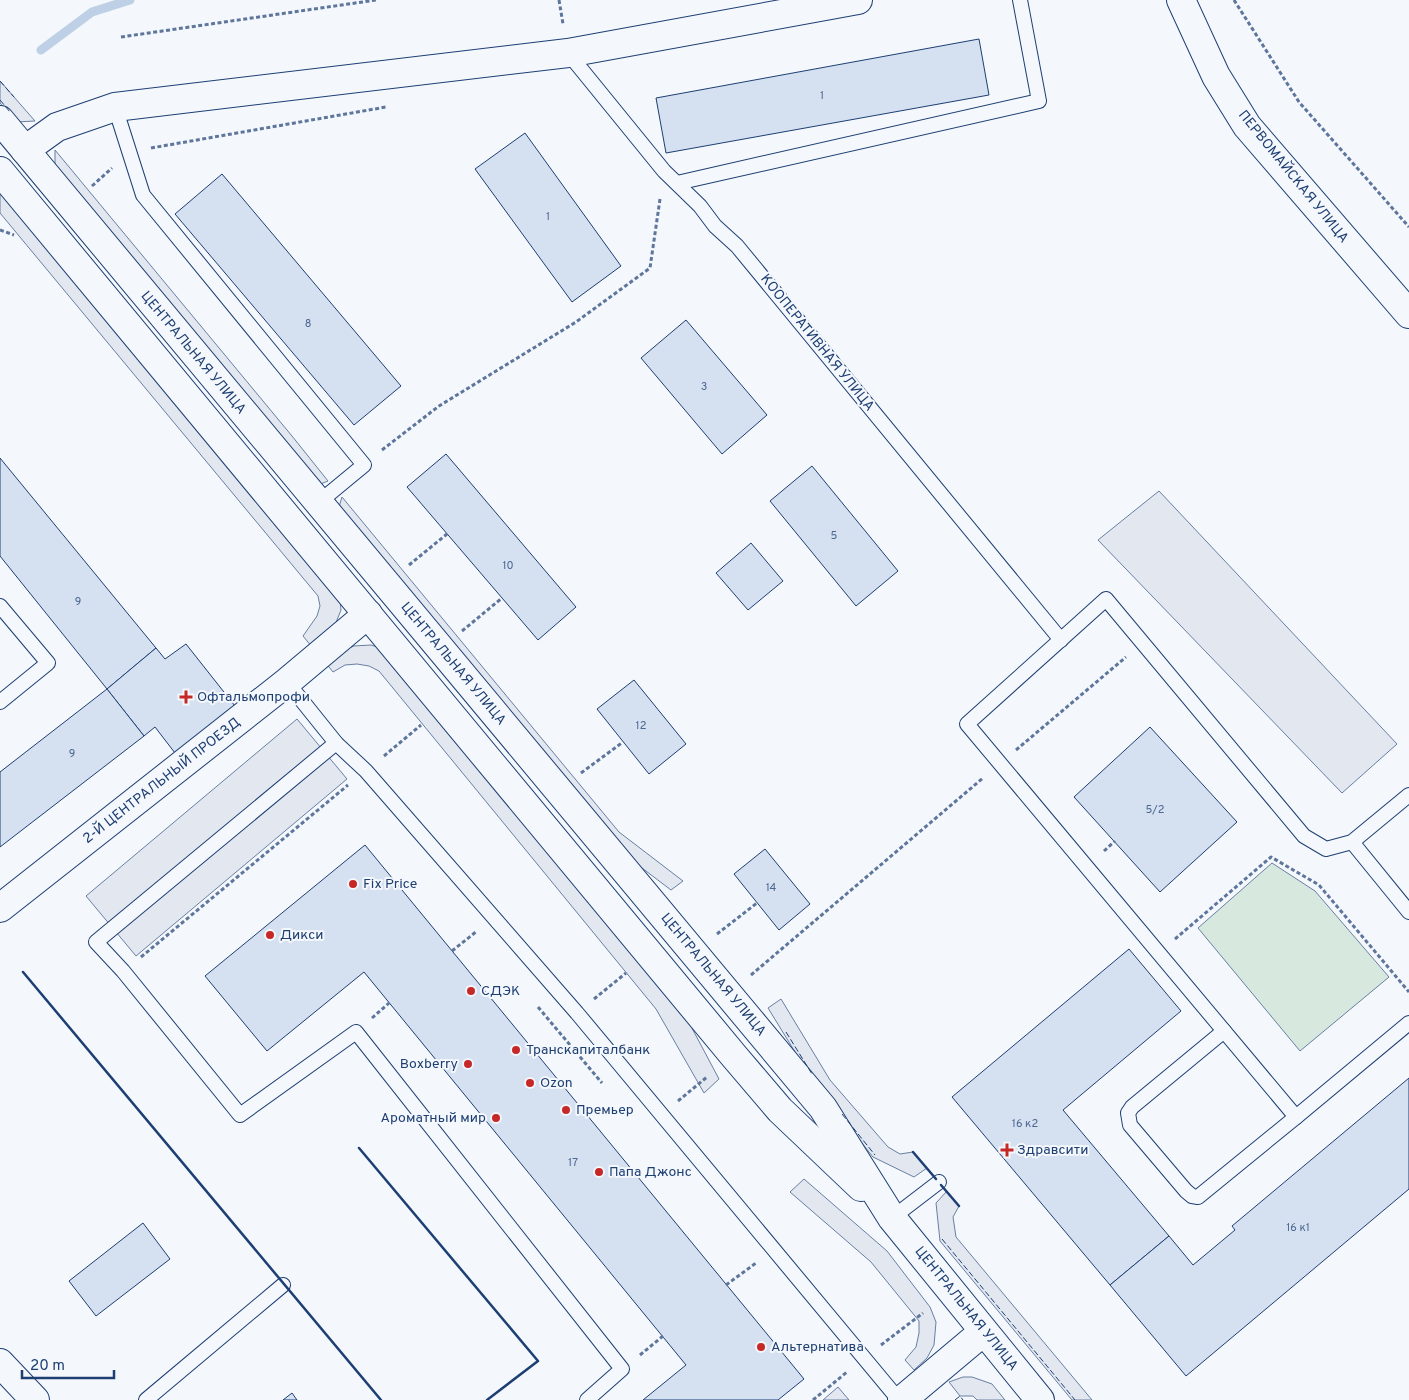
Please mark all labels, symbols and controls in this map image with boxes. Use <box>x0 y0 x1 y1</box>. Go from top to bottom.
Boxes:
house number: 1 <box>820 89 824 103</box>
street label: ПЕРВОМАЙСКАЯ УЛИЦА <box>1234 107 1353 247</box>
house number: 1 <box>546 210 550 224</box>
street label: КООПЕРАТИВНАЯ УЛИЦА <box>756 271 878 415</box>
street label: ЦЕНТРАЛЬНАЯ УЛИЦА <box>137 288 249 418</box>
house number: 8 <box>305 317 311 331</box>
house number: 3 <box>701 380 707 394</box>
house number: 5 <box>831 529 838 543</box>
house number: 10 <box>502 559 514 573</box>
house number: 9 <box>75 595 81 609</box>
street label: ЦЕНТРАЛЬНАЯ УЛИЦА <box>397 599 509 729</box>
place label: Офтальмопрофи <box>197 689 310 706</box>
marker: Офтальмопрофи <box>179 690 193 704</box>
street label: 2-Й ЦЕНТРАЛЬНЫЙ ПРОЕЗД <box>79 713 244 848</box>
house number: 12 <box>636 719 646 733</box>
house number: 9 <box>69 747 75 761</box>
house number: 5/2 <box>1146 803 1164 817</box>
place label: Fix Price <box>363 876 417 893</box>
marker: Fix Price <box>347 878 359 890</box>
house number: 14 <box>766 881 777 895</box>
street label: ЦЕНТРАЛЬНАЯ УЛИЦА <box>657 910 769 1040</box>
place label: Дикси <box>280 927 324 944</box>
marker: Дикси <box>264 929 276 941</box>
place label: СДЭК <box>481 983 520 1000</box>
marker: СДЭК <box>465 985 477 997</box>
place label: Транскапиталбанк <box>526 1042 650 1059</box>
marker: Транскапиталбанк <box>510 1044 522 1056</box>
place label: Boxberry <box>400 1056 458 1073</box>
marker: Boxberry <box>462 1058 474 1070</box>
place label: Ozon <box>540 1075 573 1092</box>
marker: Ozon <box>524 1077 536 1089</box>
place label: Премьер <box>576 1102 634 1119</box>
marker: Премьер <box>560 1104 572 1116</box>
place label: Ароматный мир <box>381 1110 486 1127</box>
marker: Ароматный мир <box>490 1112 502 1124</box>
house number: 16 к2 <box>1012 1117 1038 1131</box>
place label: Здравсити <box>1017 1142 1089 1159</box>
marker: Здравсити <box>1001 1144 1013 1156</box>
house number: 17 <box>568 1156 578 1170</box>
place label: Папа Джонс <box>609 1164 692 1181</box>
marker: Папа Джонс <box>593 1166 605 1178</box>
house number: 16 к1 <box>1286 1221 1310 1235</box>
street label: ЦЕНТРАЛЬНАЯ УЛИЦА <box>911 1243 1021 1375</box>
place label: Альтернатива <box>771 1339 864 1356</box>
marker: Альтернатива <box>755 1341 767 1353</box>
scale bar <box>22 1348 115 1380</box>
text: 20 m <box>30 1357 65 1376</box>

